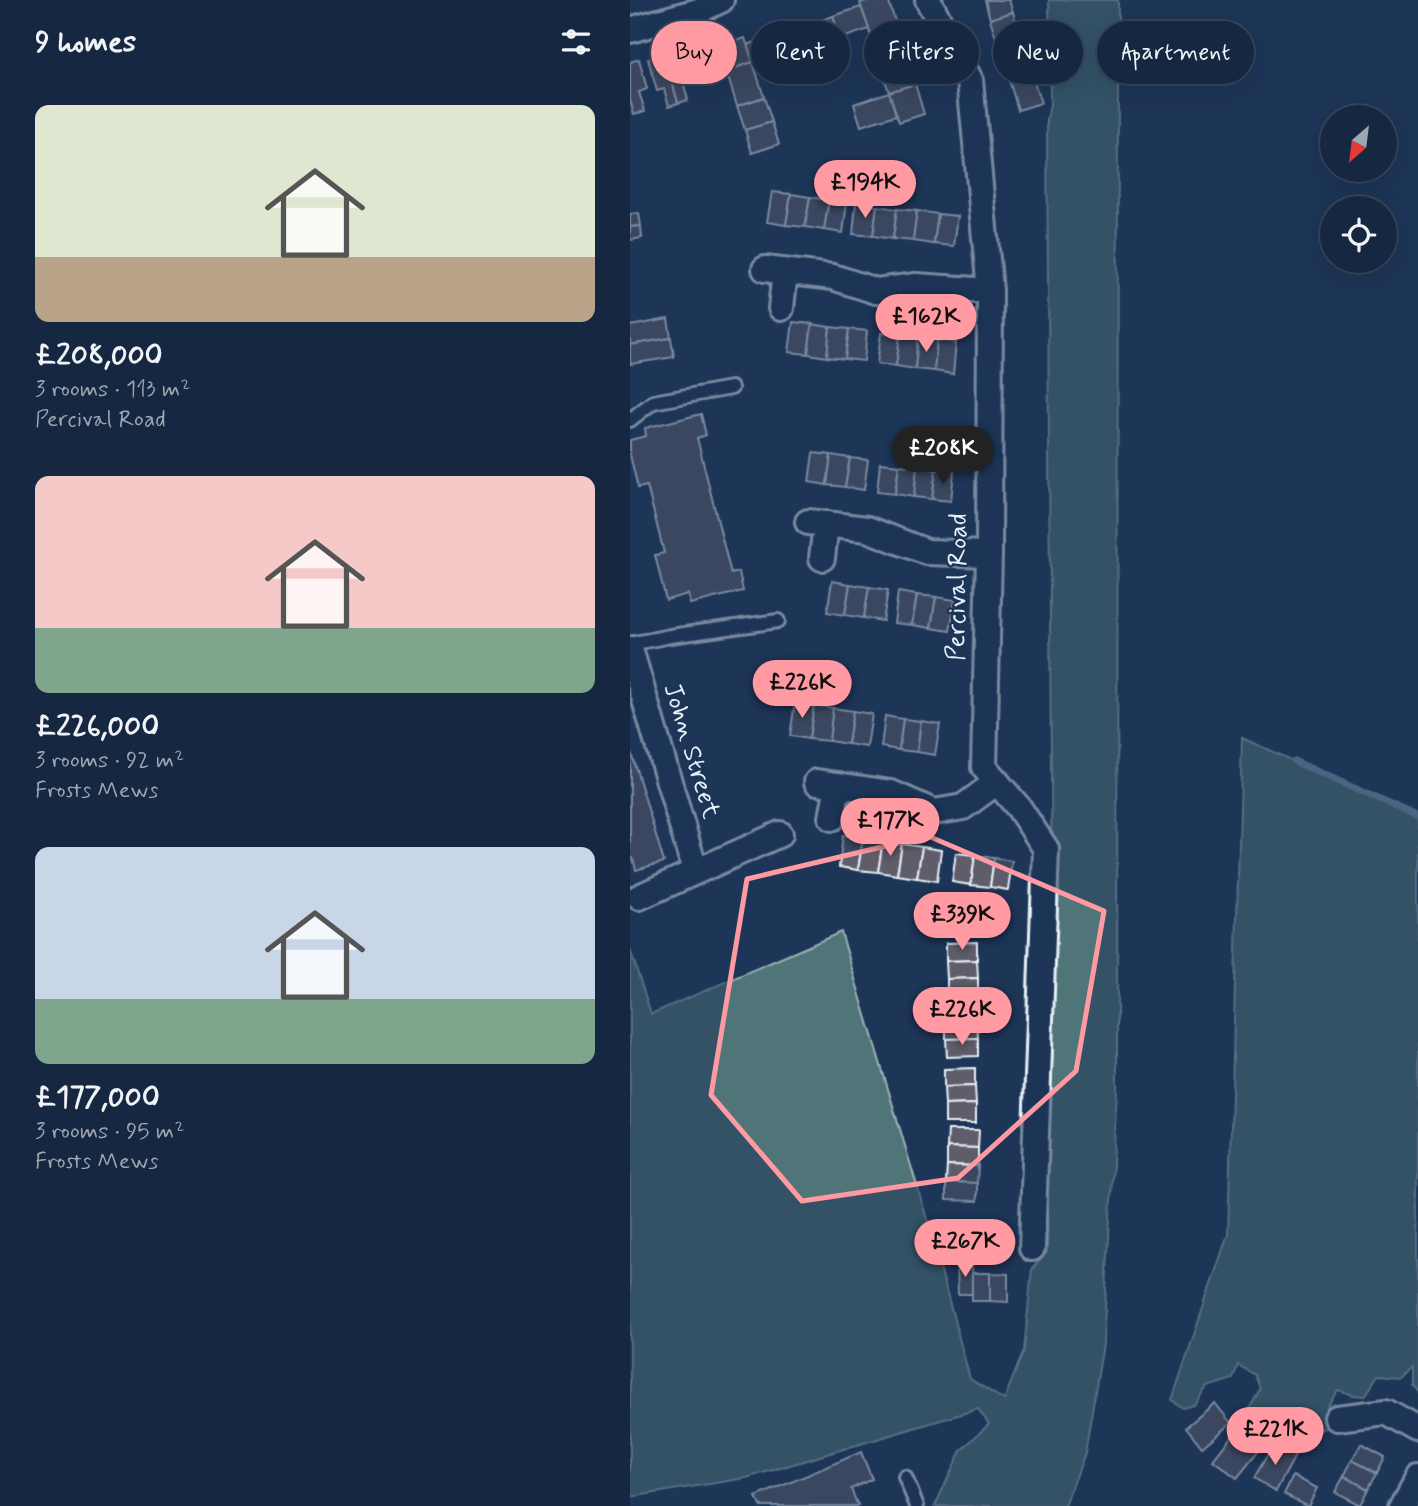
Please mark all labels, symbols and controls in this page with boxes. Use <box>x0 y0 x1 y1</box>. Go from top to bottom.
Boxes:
chip: Buy <box>651 21 737 84</box>
chip: Rent <box>751 21 850 84</box>
chip: Filters <box>864 21 979 84</box>
chip: New <box>993 21 1083 84</box>
chip: Apartment <box>1097 21 1254 84</box>
text: 9 homes <box>35 23 136 62</box>
icon: filters <box>557 23 595 61</box>
north arrow <box>1320 105 1396 182</box>
map controls <box>1320 105 1397 273</box>
icon: home <box>252 150 378 276</box>
pin: £194K <box>816 160 914 220</box>
text: £194K <box>830 168 900 198</box>
button: locate <box>1320 196 1397 273</box>
pin: £162K <box>877 294 975 354</box>
text: £162K <box>891 302 961 332</box>
text: £208,000 <box>35 336 163 375</box>
text: 3 rooms · 113 m² <box>35 375 190 405</box>
text: Percival Road <box>35 405 166 435</box>
pin: £208K <box>894 426 992 486</box>
text: £208K <box>908 434 978 464</box>
street label: Percival Road <box>940 513 976 661</box>
icon: home <box>252 521 378 647</box>
pin: £226K <box>753 660 851 720</box>
text: £226K <box>769 668 835 698</box>
street label: John Street <box>654 679 728 823</box>
text: £226,000 <box>35 707 159 746</box>
text: 3 rooms · 92 m² <box>35 746 184 776</box>
text: Frosts Mews <box>35 776 158 806</box>
pin: £177K <box>841 798 939 858</box>
text: £177K <box>856 806 924 836</box>
icon: home <box>252 892 378 1018</box>
pin: £339K <box>913 892 1011 952</box>
text: £339K <box>930 900 994 930</box>
pin: £226K <box>913 988 1011 1047</box>
text: £226K <box>929 995 995 1025</box>
text: £177,000 <box>35 1078 160 1117</box>
text: 3 rooms · 95 m² <box>35 1117 184 1147</box>
text: Frosts Mews <box>35 1147 158 1177</box>
pin: £267K <box>916 1220 1014 1279</box>
text: £267K <box>930 1227 1000 1257</box>
pin: £221K <box>1226 1408 1324 1467</box>
text: £221K <box>1243 1415 1307 1445</box>

